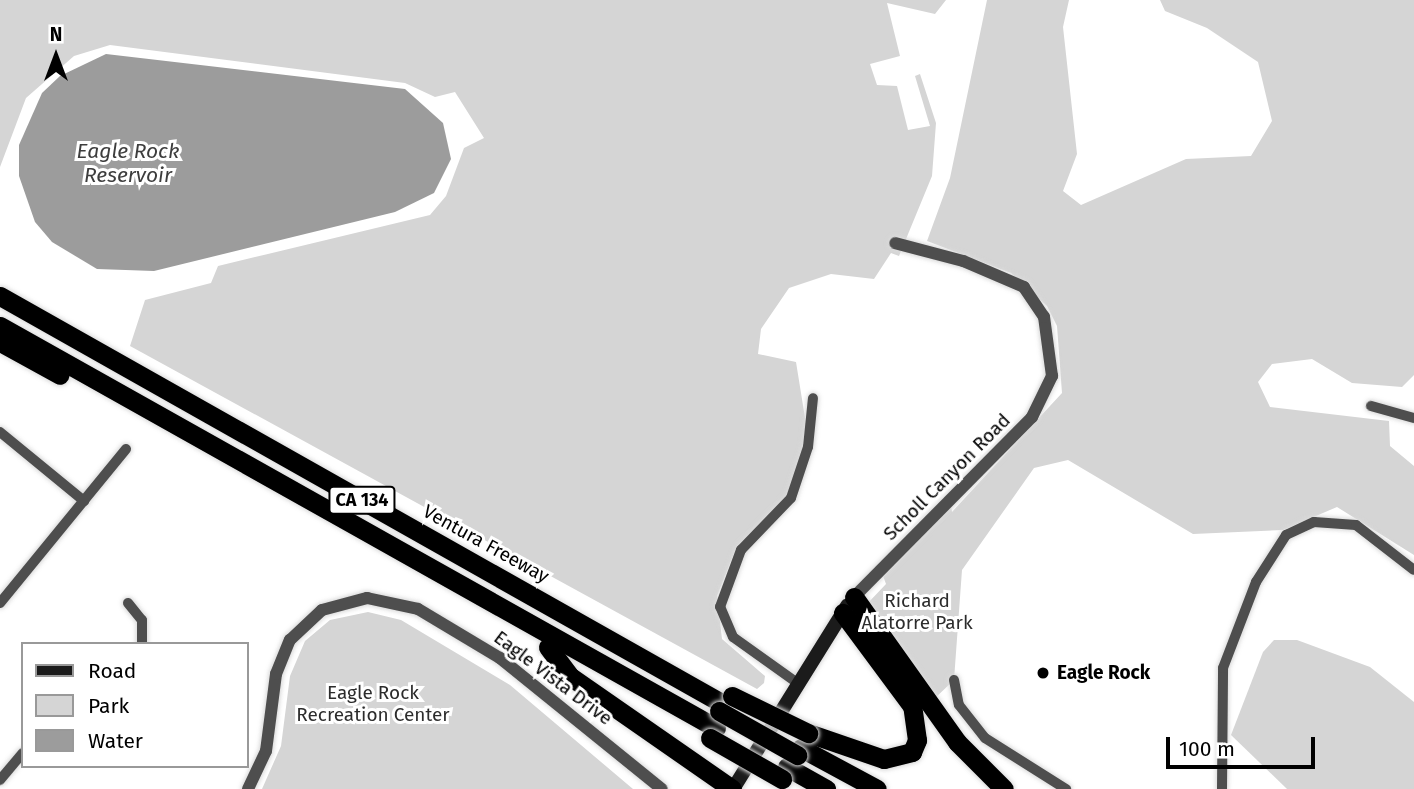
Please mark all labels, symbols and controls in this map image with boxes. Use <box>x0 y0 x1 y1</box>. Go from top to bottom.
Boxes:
north arrow <box>21 21 91 91</box>
text: N <box>50 23 62 46</box>
water label: Eagle Rock Reservoir <box>77 138 179 188</box>
street label: Scholl Canyon Road <box>879 409 1015 545</box>
road number: CA 134 <box>327 486 397 514</box>
street label: Ventura Freeway <box>419 500 553 588</box>
park label: Richard Alatorre Park <box>861 590 973 634</box>
street label: Eagle Vista Drive <box>489 626 617 730</box>
legend <box>21 642 248 768</box>
text: Road <box>88 658 136 684</box>
place label: Eagle Rock <box>1057 662 1150 684</box>
marker: Eagle Rock <box>1035 665 1051 681</box>
park label: Eagle Rock Recreation Center <box>296 682 450 726</box>
text: Park <box>88 693 129 719</box>
scale bar <box>1169 722 1318 766</box>
text: Water <box>88 728 143 754</box>
text: 100 m <box>1179 736 1235 762</box>

